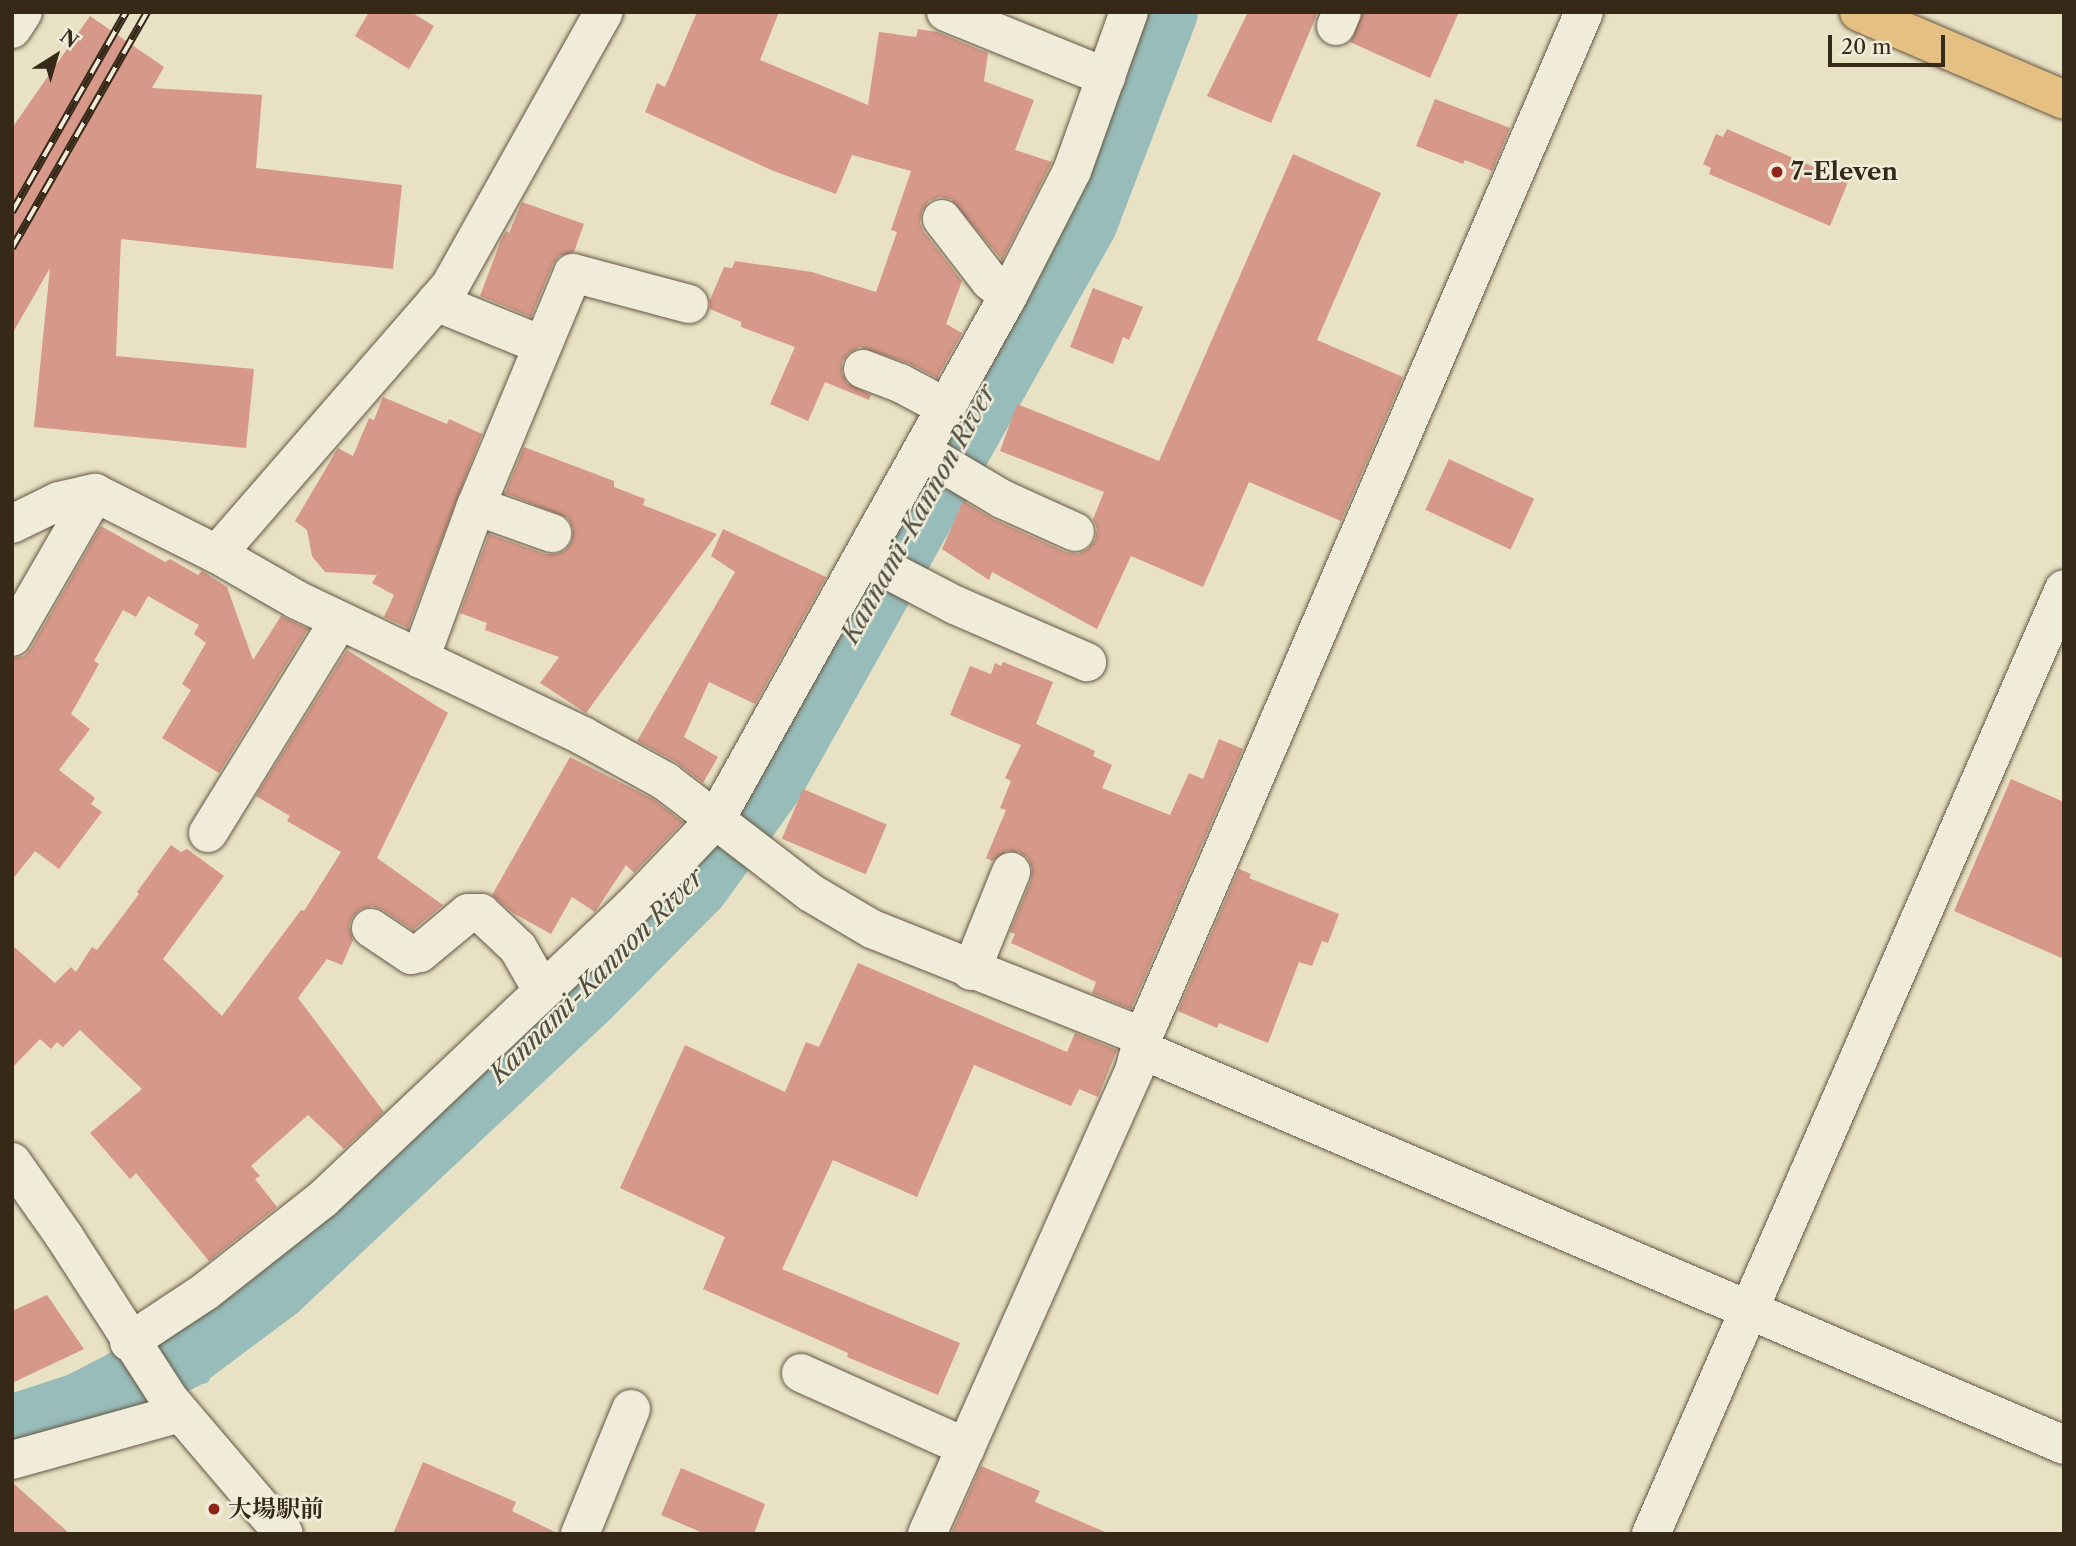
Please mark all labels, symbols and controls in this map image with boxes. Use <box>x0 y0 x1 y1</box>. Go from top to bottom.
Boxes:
north arrow <box>21 21 91 91</box>
scale bar <box>1831 21 1948 65</box>
text: N <box>55 25 82 53</box>
text: 20 m <box>1841 34 1892 59</box>
place label: 7-Eleven <box>1791 158 1898 186</box>
marker: 7-Eleven <box>1769 164 1785 180</box>
water label: Kannami-Kannon River <box>835 379 1003 649</box>
water label: Kannami-Kannon River <box>483 862 711 1090</box>
place label: 大場駅前 <box>228 1495 324 1523</box>
marker: 大場駅前 <box>206 1501 222 1517</box>

